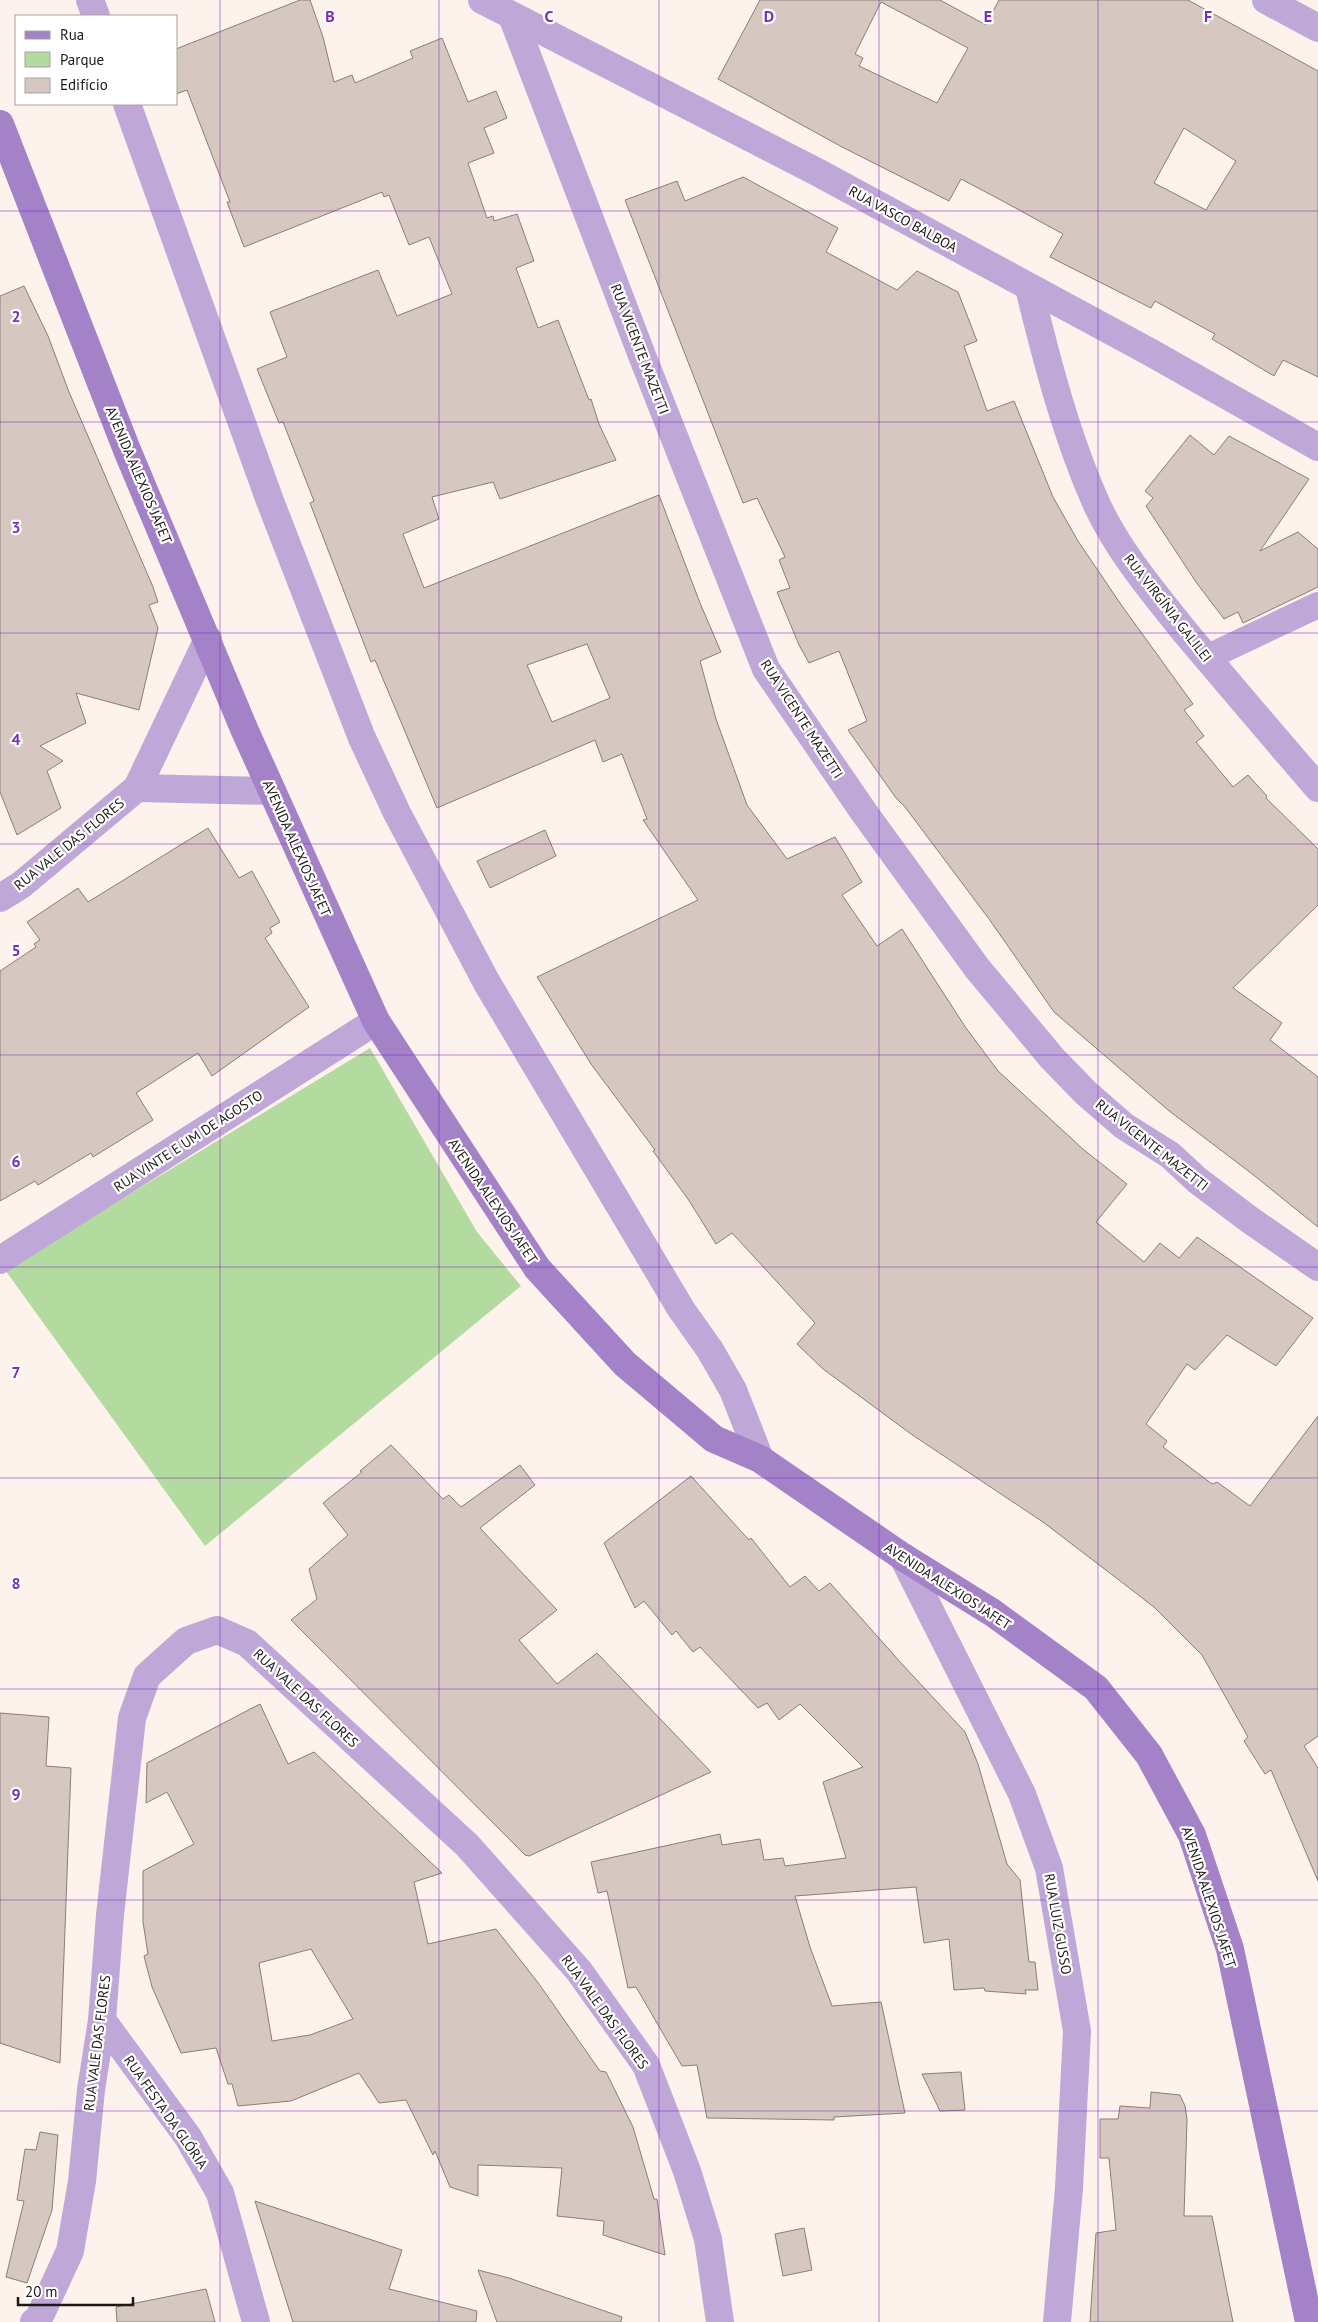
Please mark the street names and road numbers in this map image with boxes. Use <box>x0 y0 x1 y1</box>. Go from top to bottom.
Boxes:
street label: RUA VASCO BALBOA <box>846 182 961 257</box>
street label: RUA VICENTE MAZETTI <box>607 281 673 417</box>
street label: AVENIDA ALEXIOS JAFET <box>102 404 176 547</box>
street label: RUA VIRGÍNIA GALILEI <box>1120 550 1216 666</box>
street label: RUA VICENTE MAZETTI <box>757 656 847 782</box>
street label: AVENIDA ALEXIOS JAFET <box>259 777 335 919</box>
street label: RUA VALE DAS FLORES <box>10 794 128 894</box>
street label: RUA VINTE E UM DE AGOSTO <box>110 1086 266 1196</box>
street label: RUA VICENTE MAZETTI <box>1092 1095 1212 1195</box>
street label: AVENIDA ALEXIOS JAFET <box>444 1135 542 1267</box>
street label: AVENIDA ALEXIOS JAFET <box>881 1538 1015 1634</box>
street label: RUA VALE DAS FLORES <box>250 1645 362 1751</box>
street label: AVENIDA ALEXIOS JAFET <box>1178 1824 1240 1970</box>
street label: RUA LUIZ GUSSO <box>1040 1872 1076 1976</box>
street label: RUA VALE DAS FLORES <box>557 1951 653 2073</box>
street label: RUA VALE DAS FLORES <box>80 1974 114 2112</box>
street label: RUA FESTA DA GLÓRIA <box>120 2052 212 2173</box>

